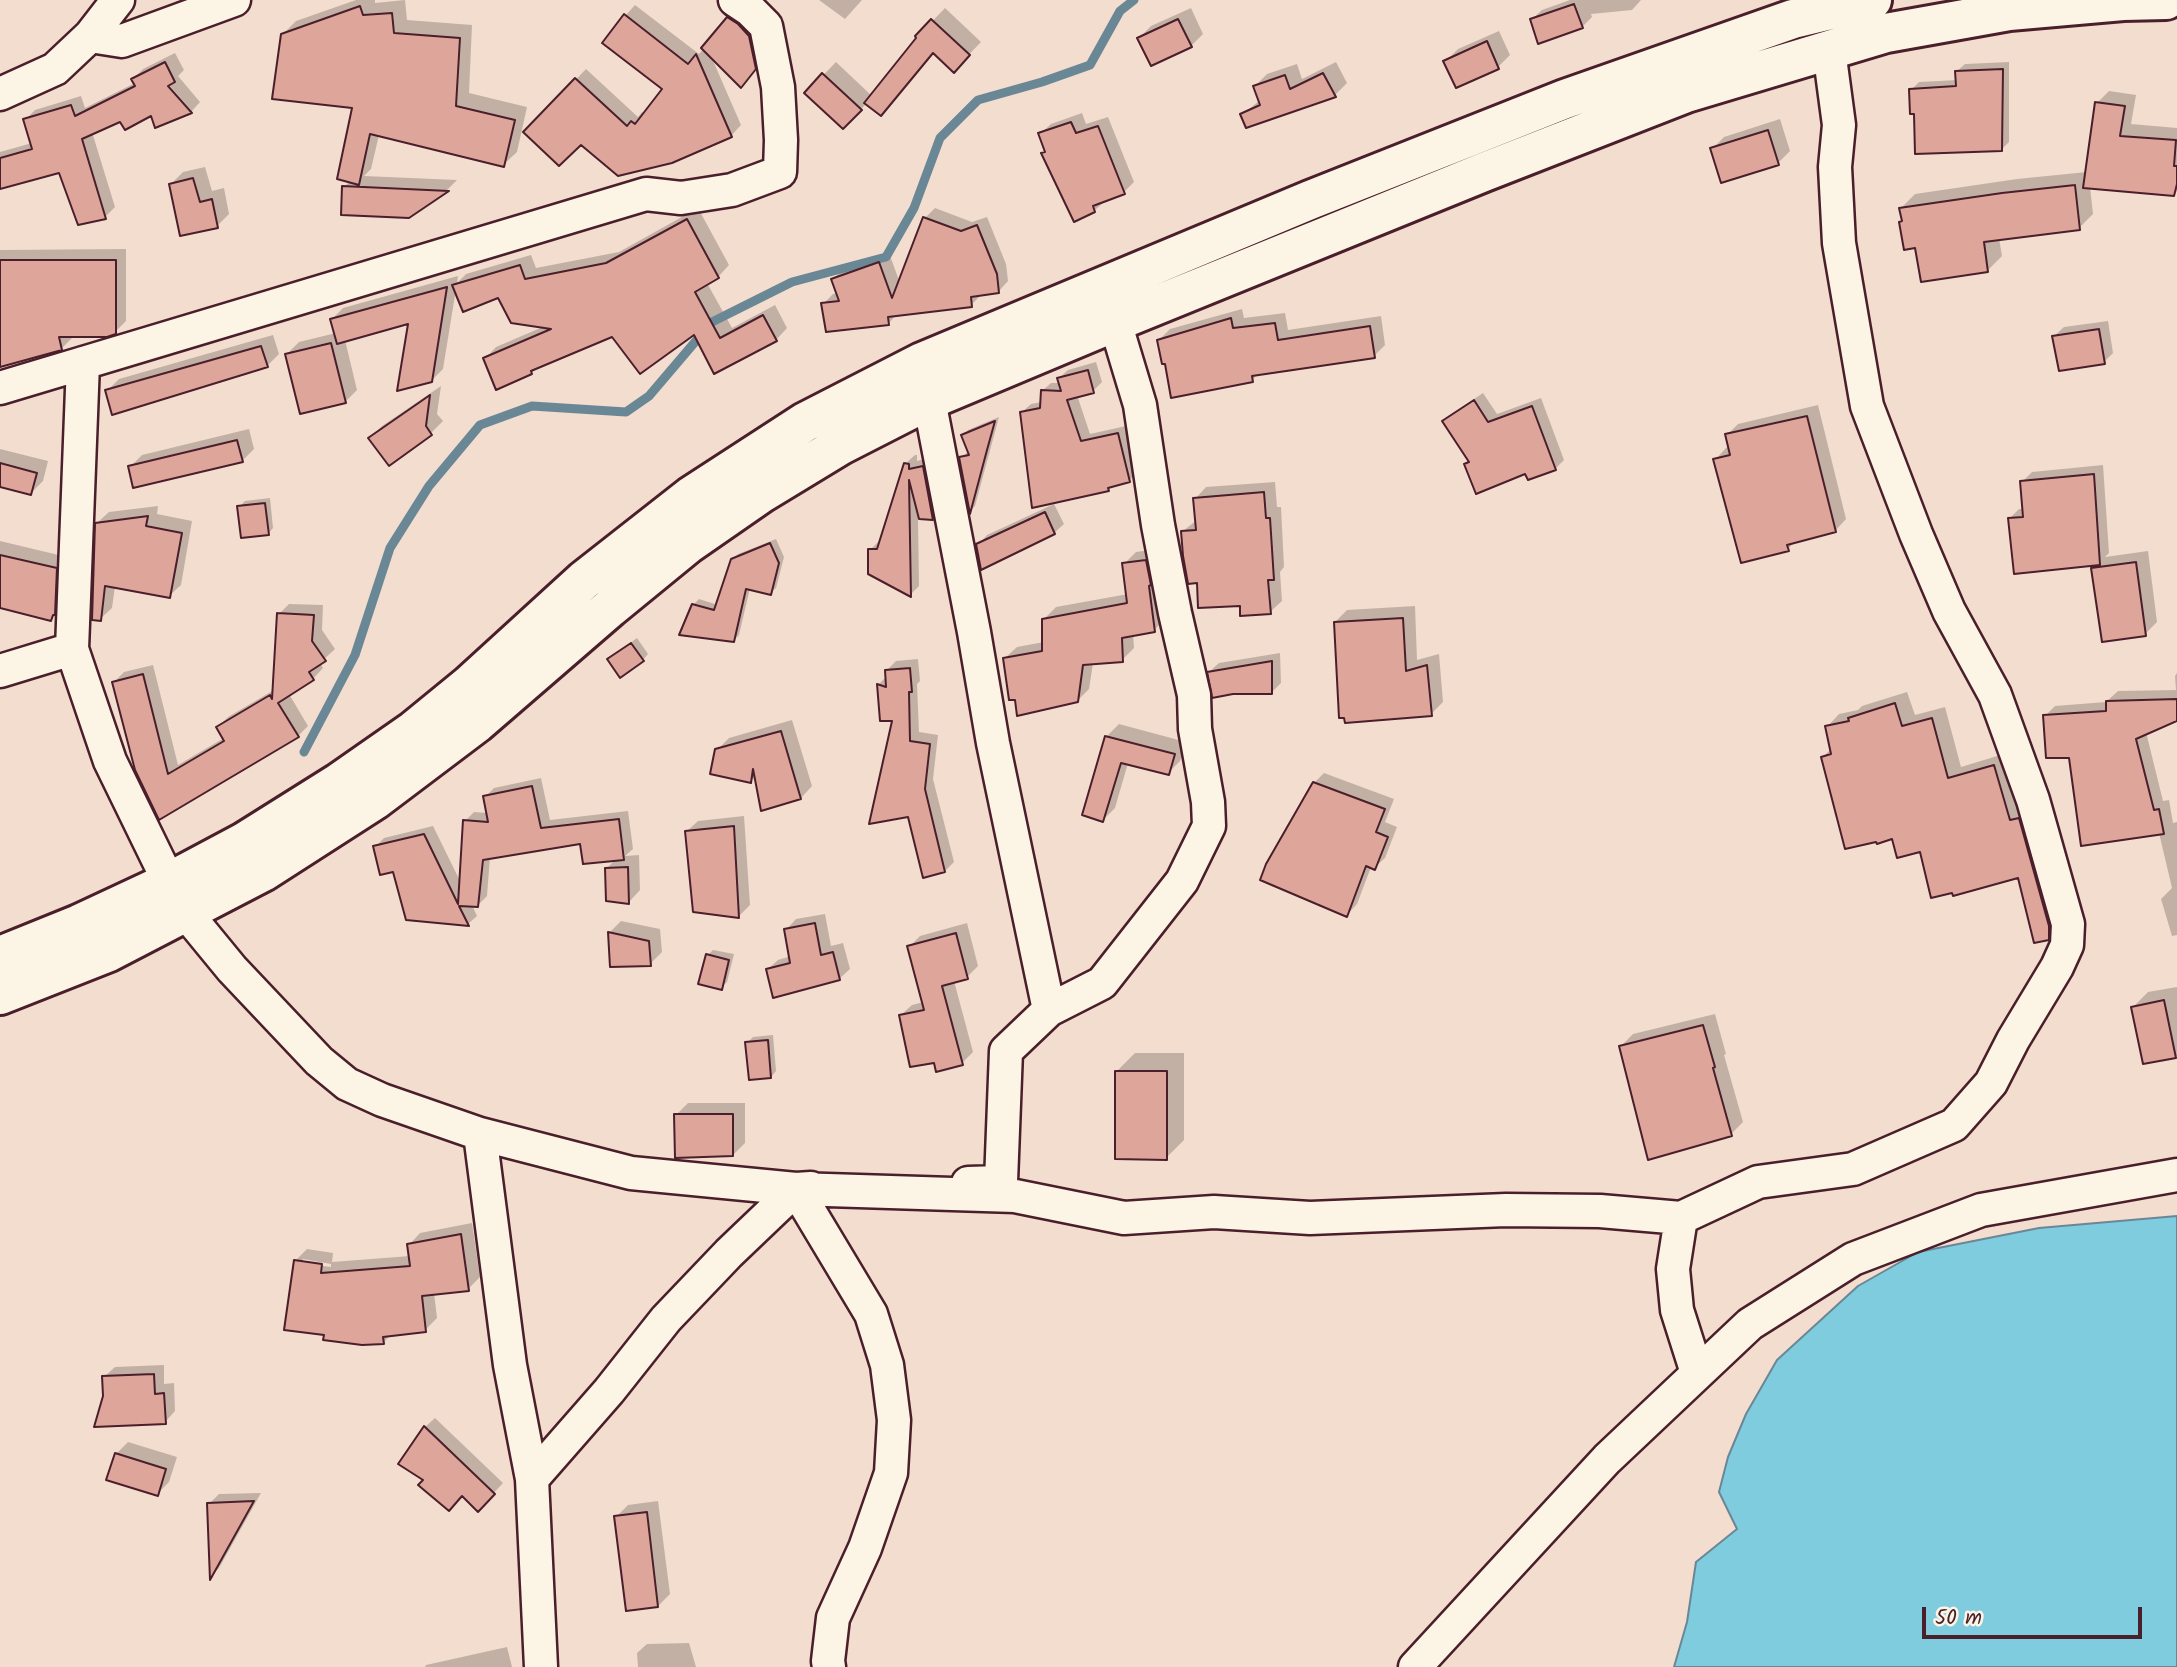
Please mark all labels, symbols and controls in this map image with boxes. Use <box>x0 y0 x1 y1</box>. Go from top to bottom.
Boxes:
scale bar <box>1925 1594 2146 1638</box>
text: 50 m <box>1935 1602 1982 1635</box>

